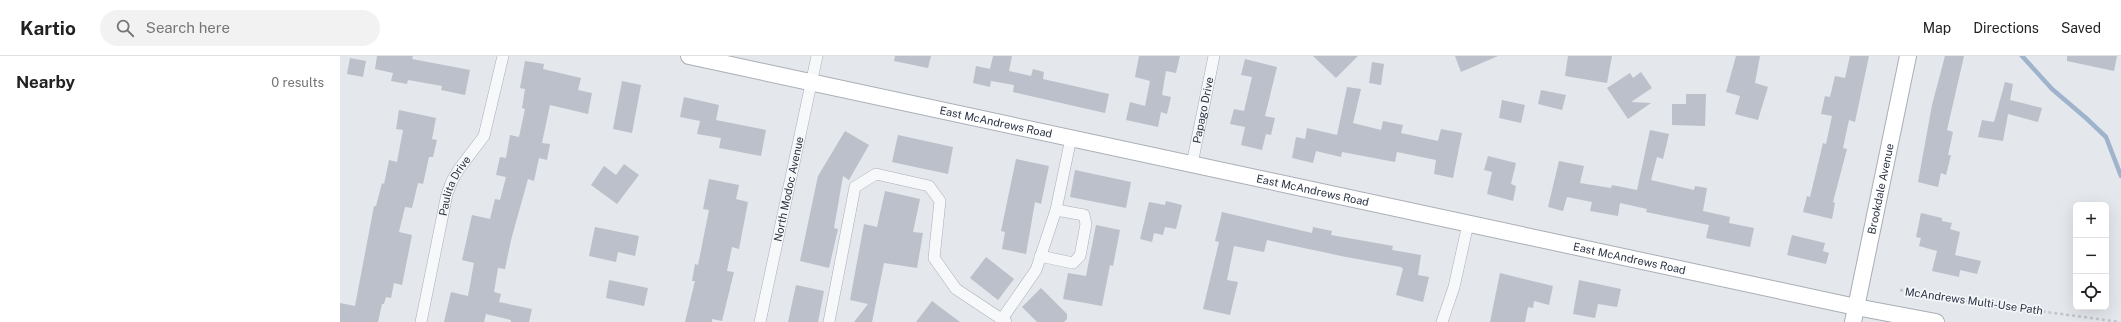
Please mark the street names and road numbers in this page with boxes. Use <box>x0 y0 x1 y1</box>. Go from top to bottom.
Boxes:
street label: Papago Drive <box>1190 76 1216 144</box>
street label: East McAndrews Road <box>939 104 1053 140</box>
street label: North Modoc Avenue <box>771 135 806 243</box>
street label: Brookdale Avenue <box>1865 142 1896 235</box>
street label: Paulita Drive <box>437 153 473 217</box>
street label: East McAndrews Road <box>1255 172 1370 208</box>
street label: East McAndrews Road <box>1572 240 1687 276</box>
street label: McAndrews Multi-Use Path <box>1904 285 2044 317</box>

